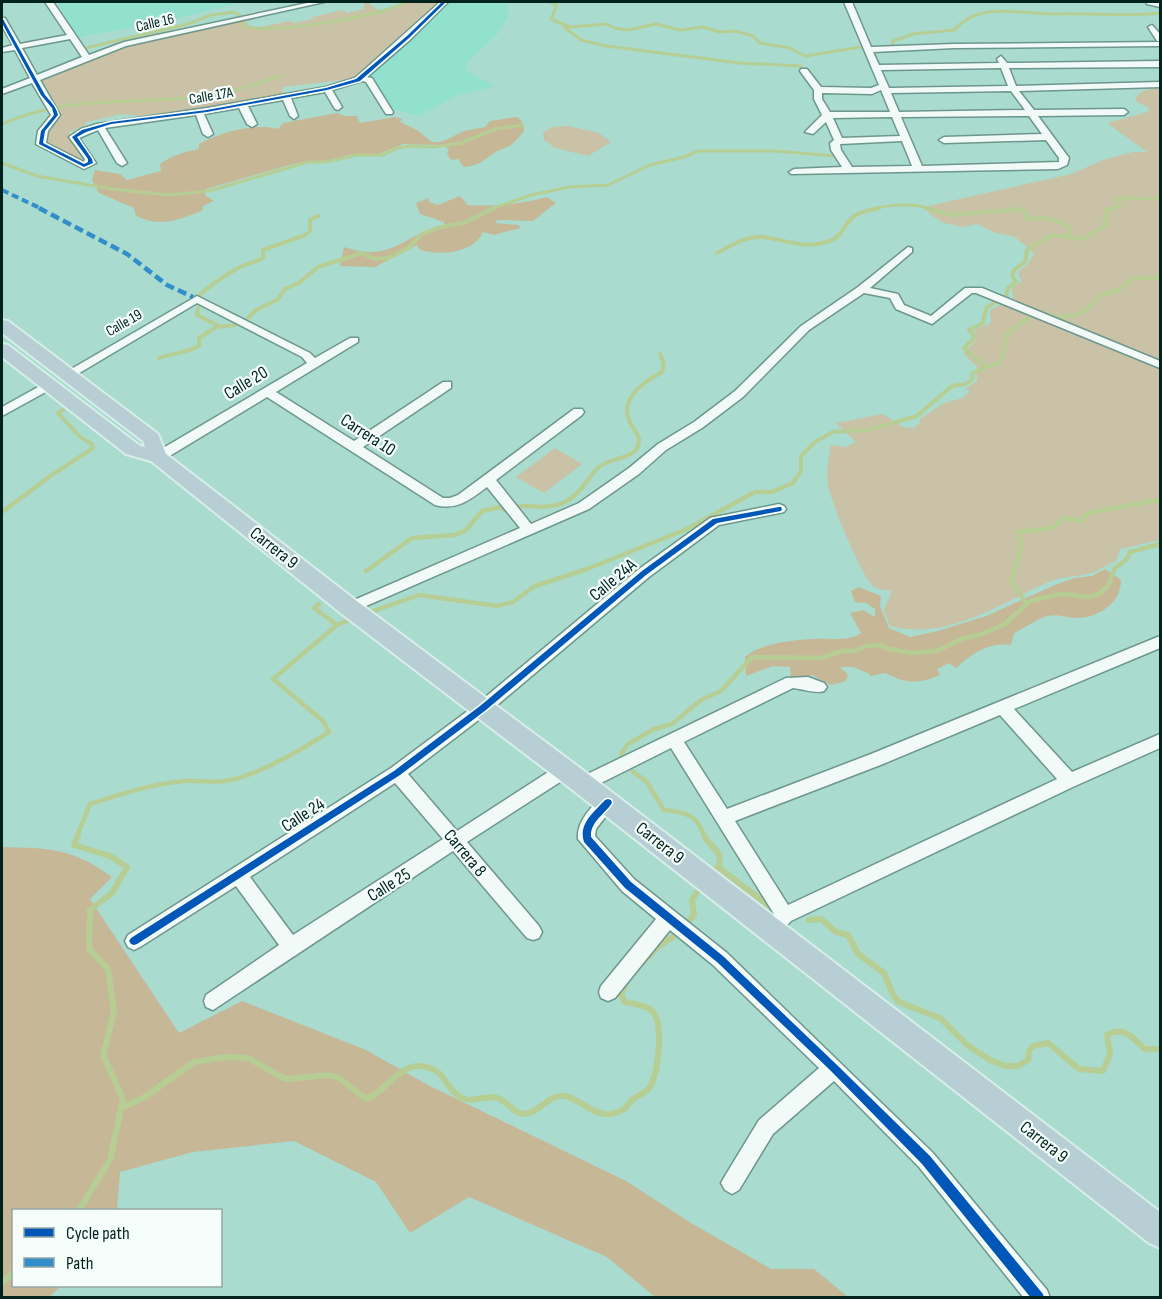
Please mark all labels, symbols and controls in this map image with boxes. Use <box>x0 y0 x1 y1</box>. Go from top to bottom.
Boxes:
street label: Calle 16 <box>134 9 176 37</box>
street label: Calle 17A <box>188 83 235 109</box>
street label: Calle 19 <box>102 305 146 341</box>
street label: Calle 20 <box>220 362 272 404</box>
street label: Carrera 10 <box>336 409 400 461</box>
street label: Carrera 9 <box>246 523 302 573</box>
street label: Calle 24A <box>585 554 641 606</box>
street label: Calle 24 <box>278 793 329 837</box>
street label: Carrera 9 <box>632 818 688 868</box>
street label: Carrera 8 <box>439 825 491 881</box>
street label: Calle 25 <box>364 864 414 906</box>
street label: Carrera 9 <box>1016 1117 1072 1167</box>
legend <box>12 1209 222 1287</box>
text: Cycle path <box>66 1223 130 1244</box>
text: Path <box>66 1253 94 1274</box>

